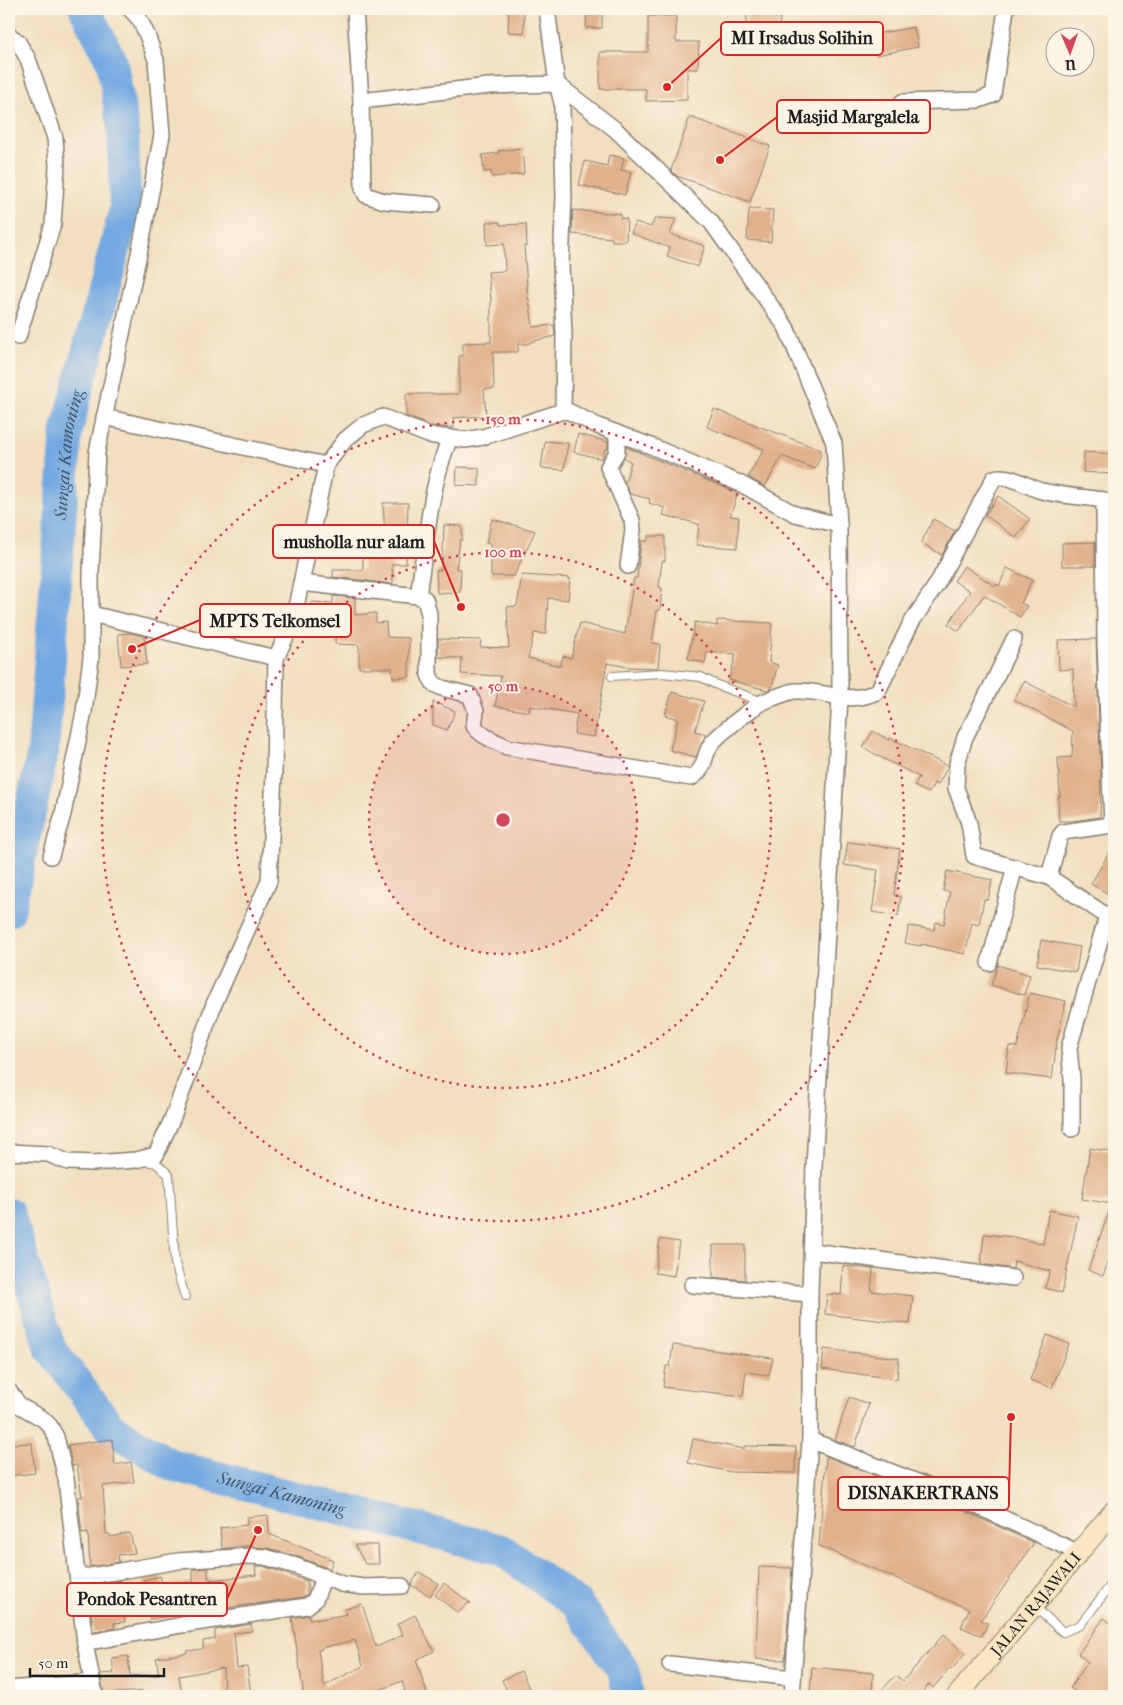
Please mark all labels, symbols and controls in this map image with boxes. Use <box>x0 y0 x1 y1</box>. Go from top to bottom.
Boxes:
callout: MI Irsadus Solihin <box>721 22 883 55</box>
text: MI Irsadus Solihin <box>730 28 873 49</box>
north arrow <box>1046 28 1096 78</box>
text: U <box>1065 56 1077 73</box>
callout: Masjid Margalela <box>777 100 930 133</box>
text: Masjid Margalela <box>786 107 920 128</box>
water label: Sungai Kamoning <box>50 387 88 522</box>
text: 150 m <box>485 410 521 428</box>
callout: musholla nur alam <box>273 525 434 558</box>
text: musholla nur alam <box>282 532 426 553</box>
text: 100 m <box>484 543 522 561</box>
callout: MPTS Telkomsel <box>200 604 351 637</box>
text: MPTS Telkomsel <box>209 611 341 632</box>
text: 50 m <box>488 677 519 695</box>
centre of rings <box>494 811 512 829</box>
water label: Sungai Kamoning <box>214 1467 348 1521</box>
callout: DISNAKERTRANS <box>838 1477 1009 1510</box>
text: DISNAKERTRANS <box>847 1483 999 1504</box>
street label: JALAN RAJAWALI <box>985 1548 1085 1661</box>
callout: Pondok Pesantren <box>67 1583 227 1616</box>
text: Pondok Pesantren <box>77 1589 217 1610</box>
scale bar <box>30 1645 164 1677</box>
text: 50 m <box>38 1654 69 1672</box>

